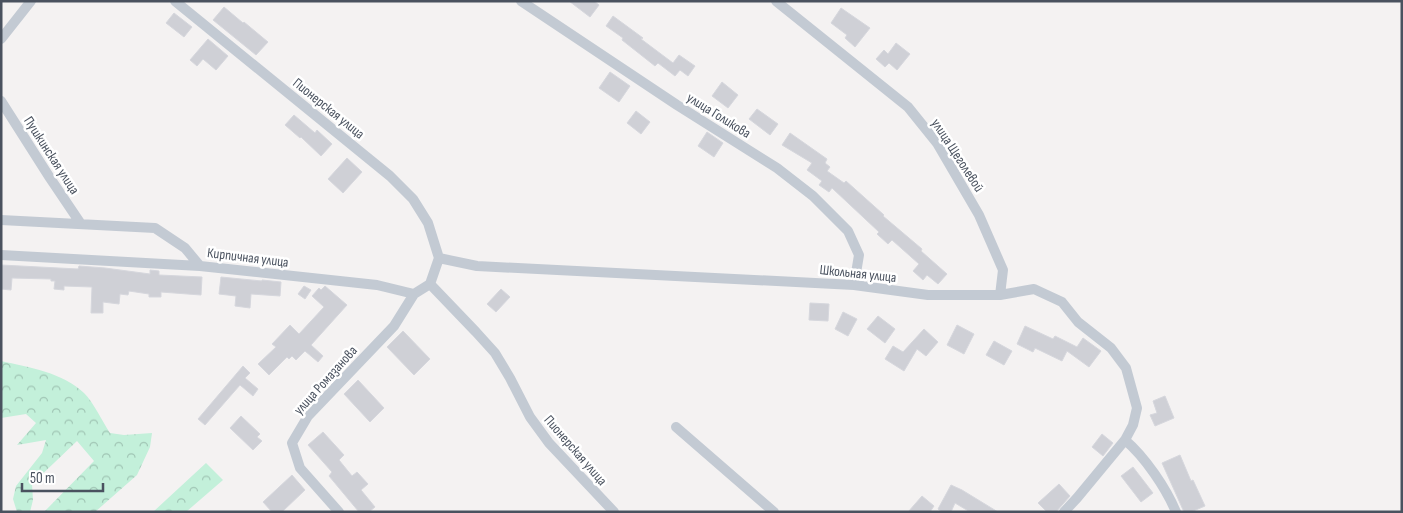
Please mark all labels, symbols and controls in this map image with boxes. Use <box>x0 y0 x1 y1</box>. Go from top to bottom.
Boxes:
street label: Пионерская улица <box>289 74 368 142</box>
street label: улица Голикова <box>684 89 754 142</box>
street label: Пушкинская улица <box>20 113 83 197</box>
street label: улица Щеголевой <box>928 115 988 195</box>
street label: Кирпичная улица <box>206 244 290 271</box>
street label: Школьная улица <box>819 261 897 286</box>
street label: улица Ромазанова <box>290 342 361 418</box>
street label: Пионерская улица <box>541 412 611 489</box>
scale bar <box>22 460 104 492</box>
text: 50 m <box>30 469 55 488</box>

